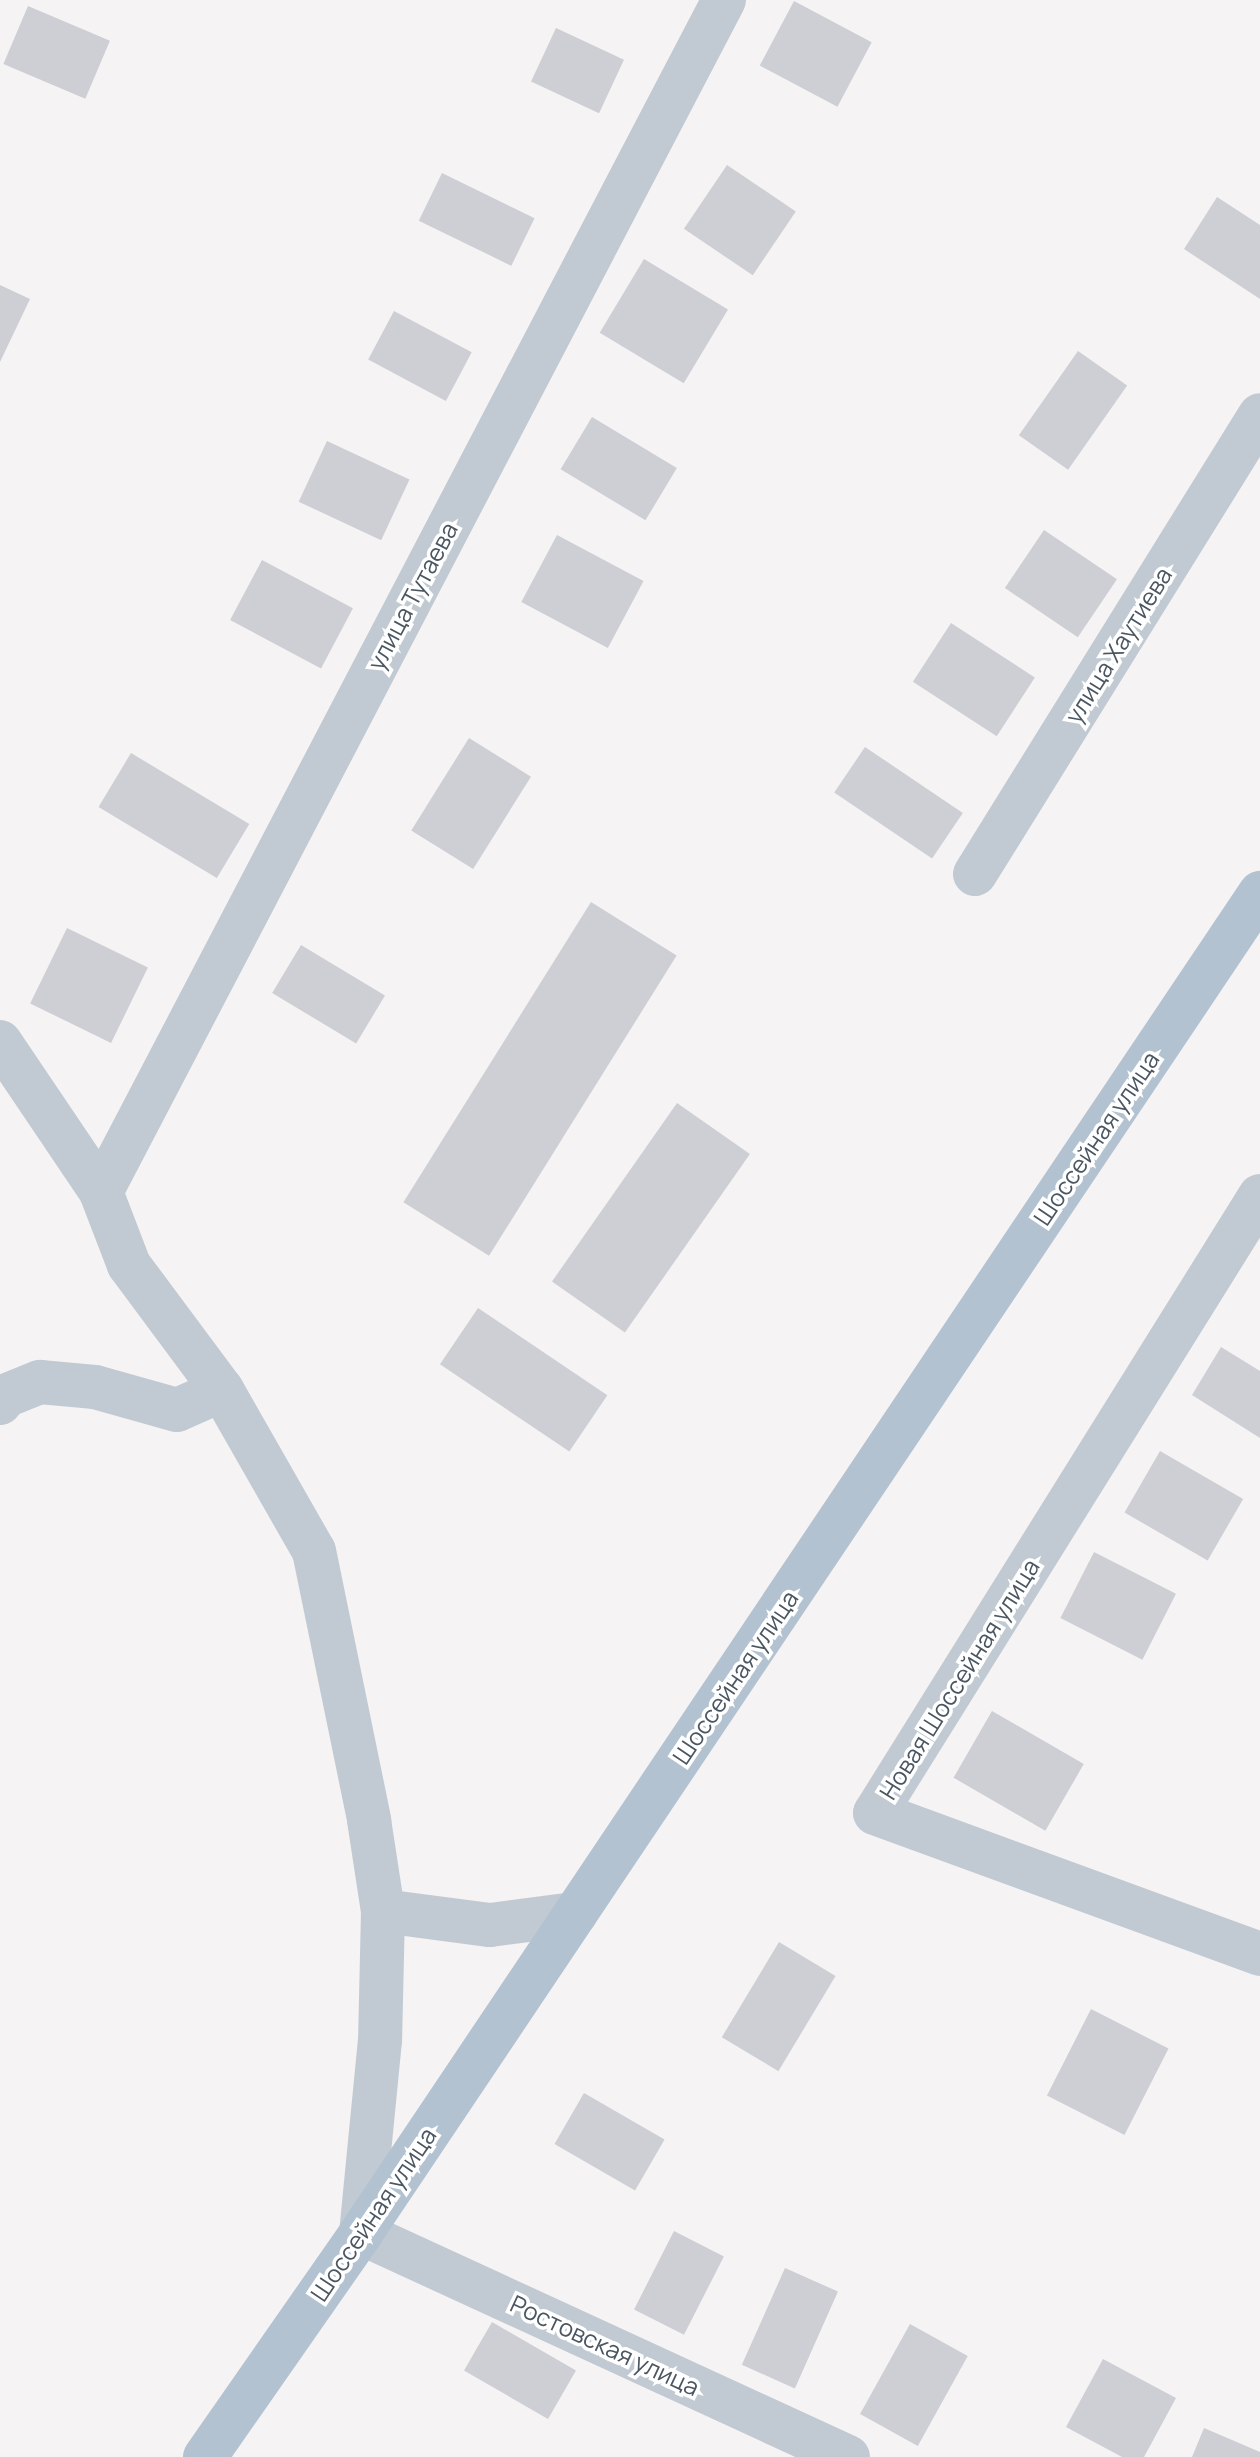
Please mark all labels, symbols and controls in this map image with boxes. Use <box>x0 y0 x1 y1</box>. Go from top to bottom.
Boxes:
street label: улица Тутаева <box>361 517 463 675</box>
street label: улица Хаутиева <box>1059 562 1177 728</box>
street label: Шоссейная улица <box>1027 1046 1165 1230</box>
street label: Новая Шоссейная улица <box>873 1553 1045 1805</box>
street label: Шоссейная улица <box>666 1585 804 1769</box>
street label: Шоссейная улица <box>304 2122 442 2306</box>
street label: Ростовская улица <box>506 2289 704 2401</box>

